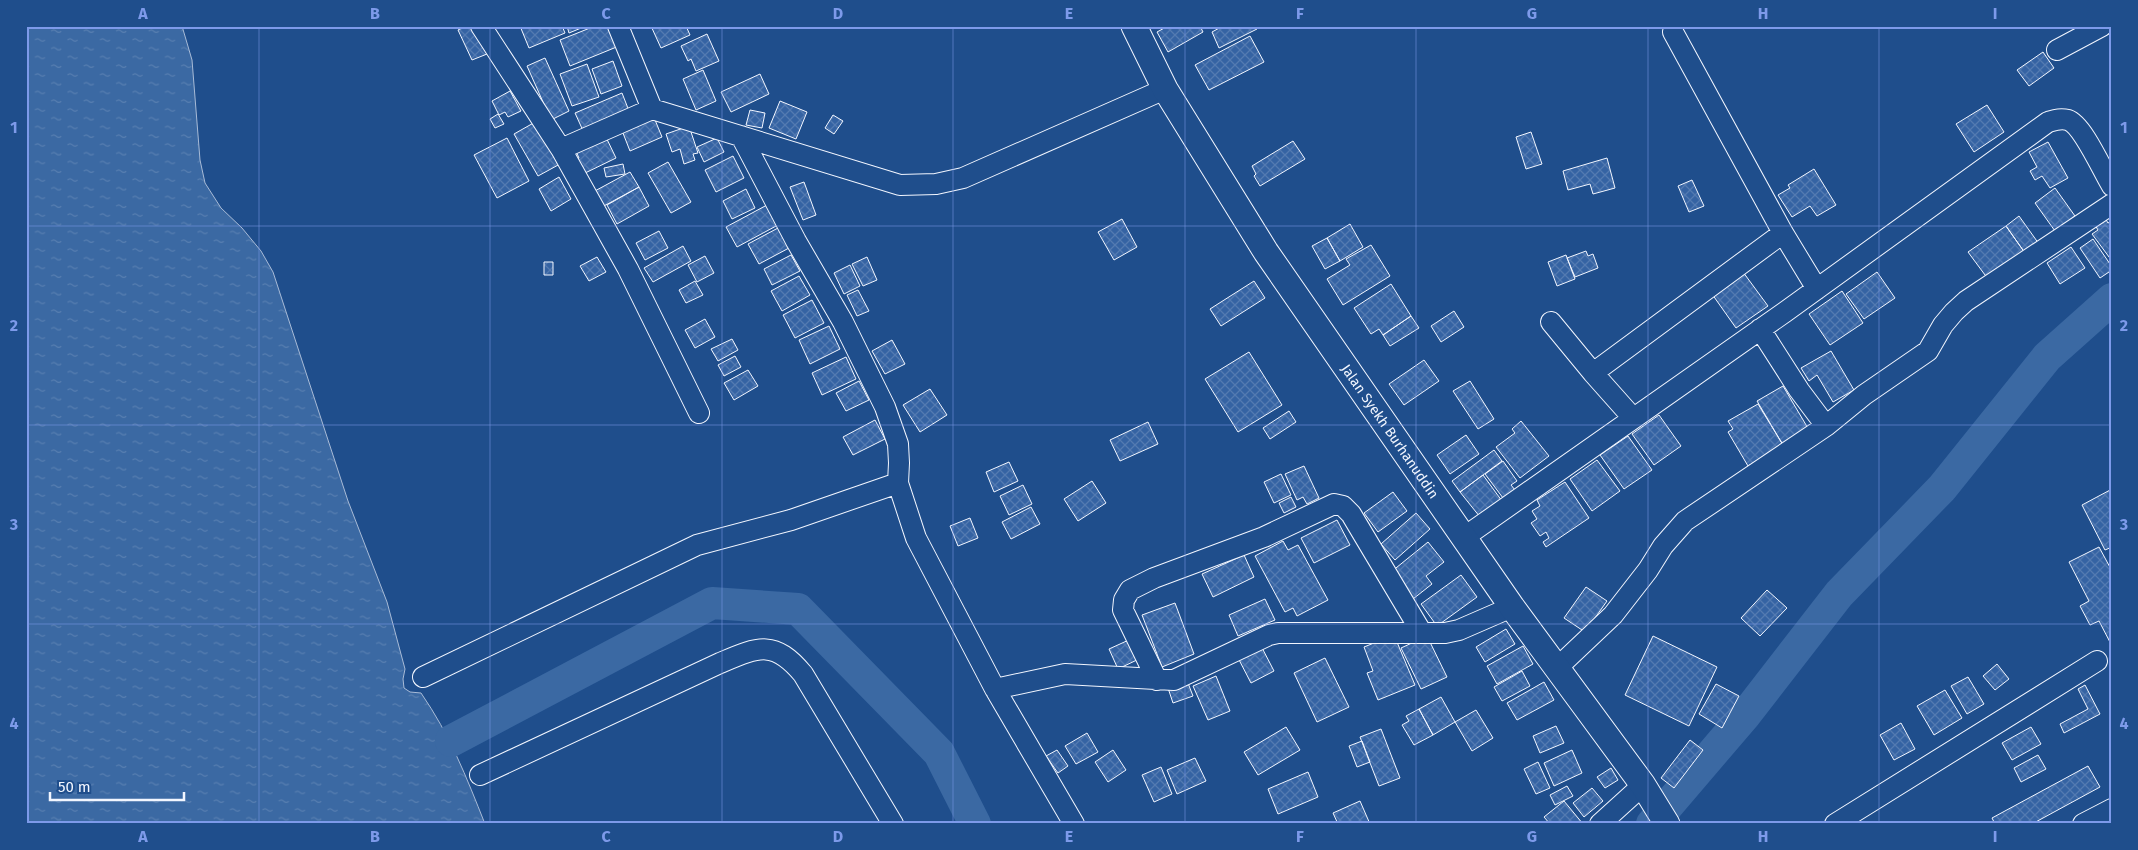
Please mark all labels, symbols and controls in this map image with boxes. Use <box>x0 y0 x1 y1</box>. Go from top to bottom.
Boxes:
text: A <box>137 4 148 23</box>
text: B <box>370 4 380 23</box>
text: C <box>601 4 611 23</box>
text: D <box>833 4 843 23</box>
text: E <box>1065 4 1073 23</box>
text: F <box>1296 4 1304 23</box>
text: G <box>1527 4 1537 23</box>
text: H <box>1758 4 1768 23</box>
text: I <box>1993 4 1997 23</box>
text: 1 <box>10 118 18 137</box>
text: 1 <box>2120 118 2128 137</box>
text: 2 <box>10 316 18 335</box>
text: 2 <box>2120 316 2128 335</box>
street label: Jalan Syekh Burhanuddin <box>1337 361 1442 502</box>
text: 3 <box>9 515 18 534</box>
text: 3 <box>2119 515 2128 534</box>
text: 4 <box>9 714 19 733</box>
text: 4 <box>2119 714 2129 733</box>
scale bar <box>50 770 184 802</box>
text: 50 m <box>58 778 91 796</box>
text: A <box>137 827 148 846</box>
text: B <box>370 827 380 846</box>
text: C <box>601 827 611 846</box>
text: D <box>833 827 843 846</box>
text: E <box>1065 827 1073 846</box>
text: F <box>1296 827 1304 846</box>
text: G <box>1527 827 1537 846</box>
text: H <box>1758 827 1768 846</box>
text: I <box>1993 827 1997 846</box>

